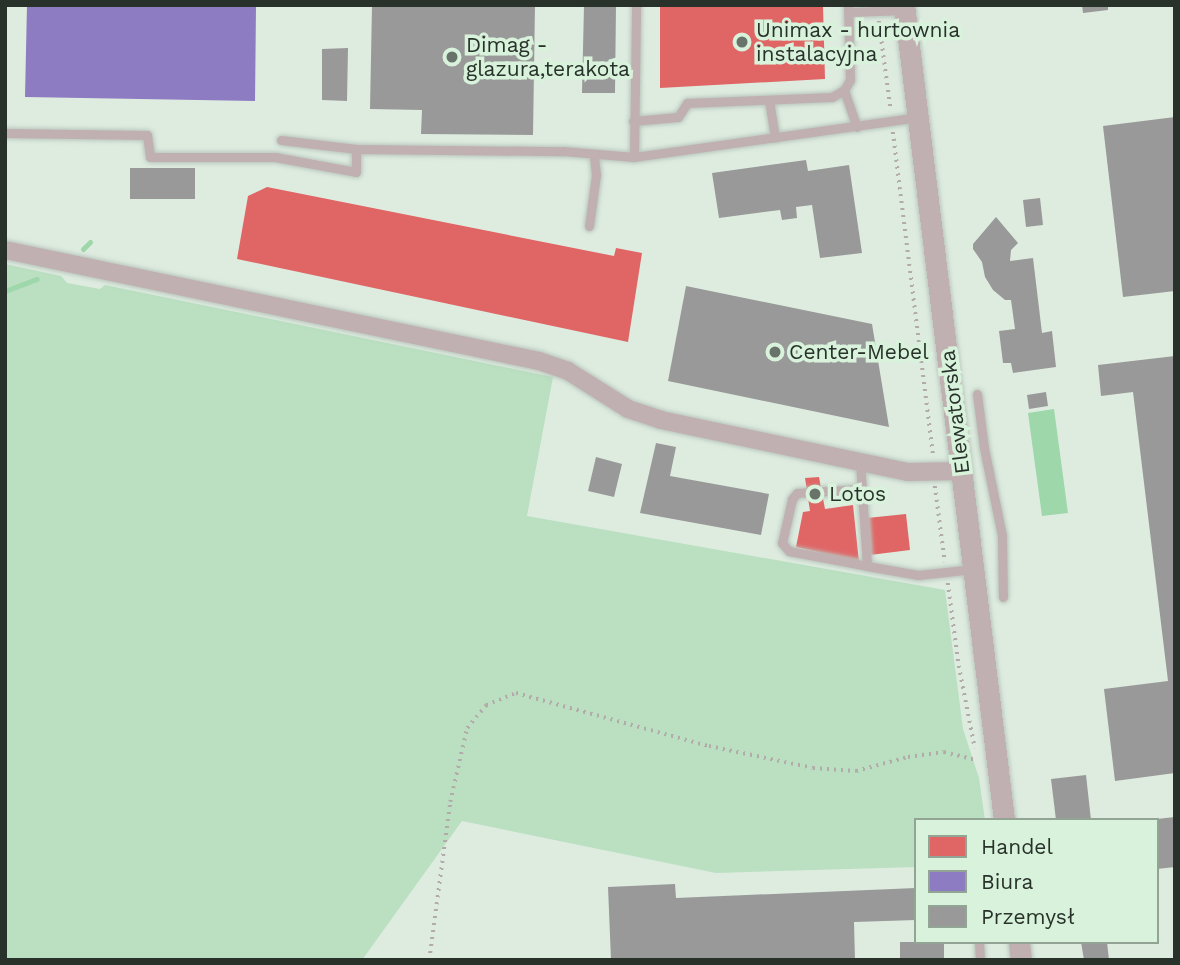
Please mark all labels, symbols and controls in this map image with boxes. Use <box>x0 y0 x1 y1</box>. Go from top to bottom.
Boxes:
place label: Unimax - hurtownia instalacyjna <box>756 17 960 67</box>
place label: Dimag - glazura,terakota <box>466 32 630 82</box>
marker: Unimax - hurtownia instalacyjna <box>734 34 750 50</box>
marker: Dimag - glazura,terakota <box>444 49 460 65</box>
place label: Center-Mebel <box>789 339 929 365</box>
marker: Center-Mebel <box>767 344 783 360</box>
street label: Elewatorska <box>935 349 975 475</box>
place label: Lotos <box>829 481 886 507</box>
marker: Lotos <box>807 486 823 502</box>
legend <box>914 818 1159 944</box>
text: Handel <box>981 834 1053 859</box>
text: Biura <box>981 869 1033 894</box>
text: Przemysł <box>981 904 1075 929</box>

